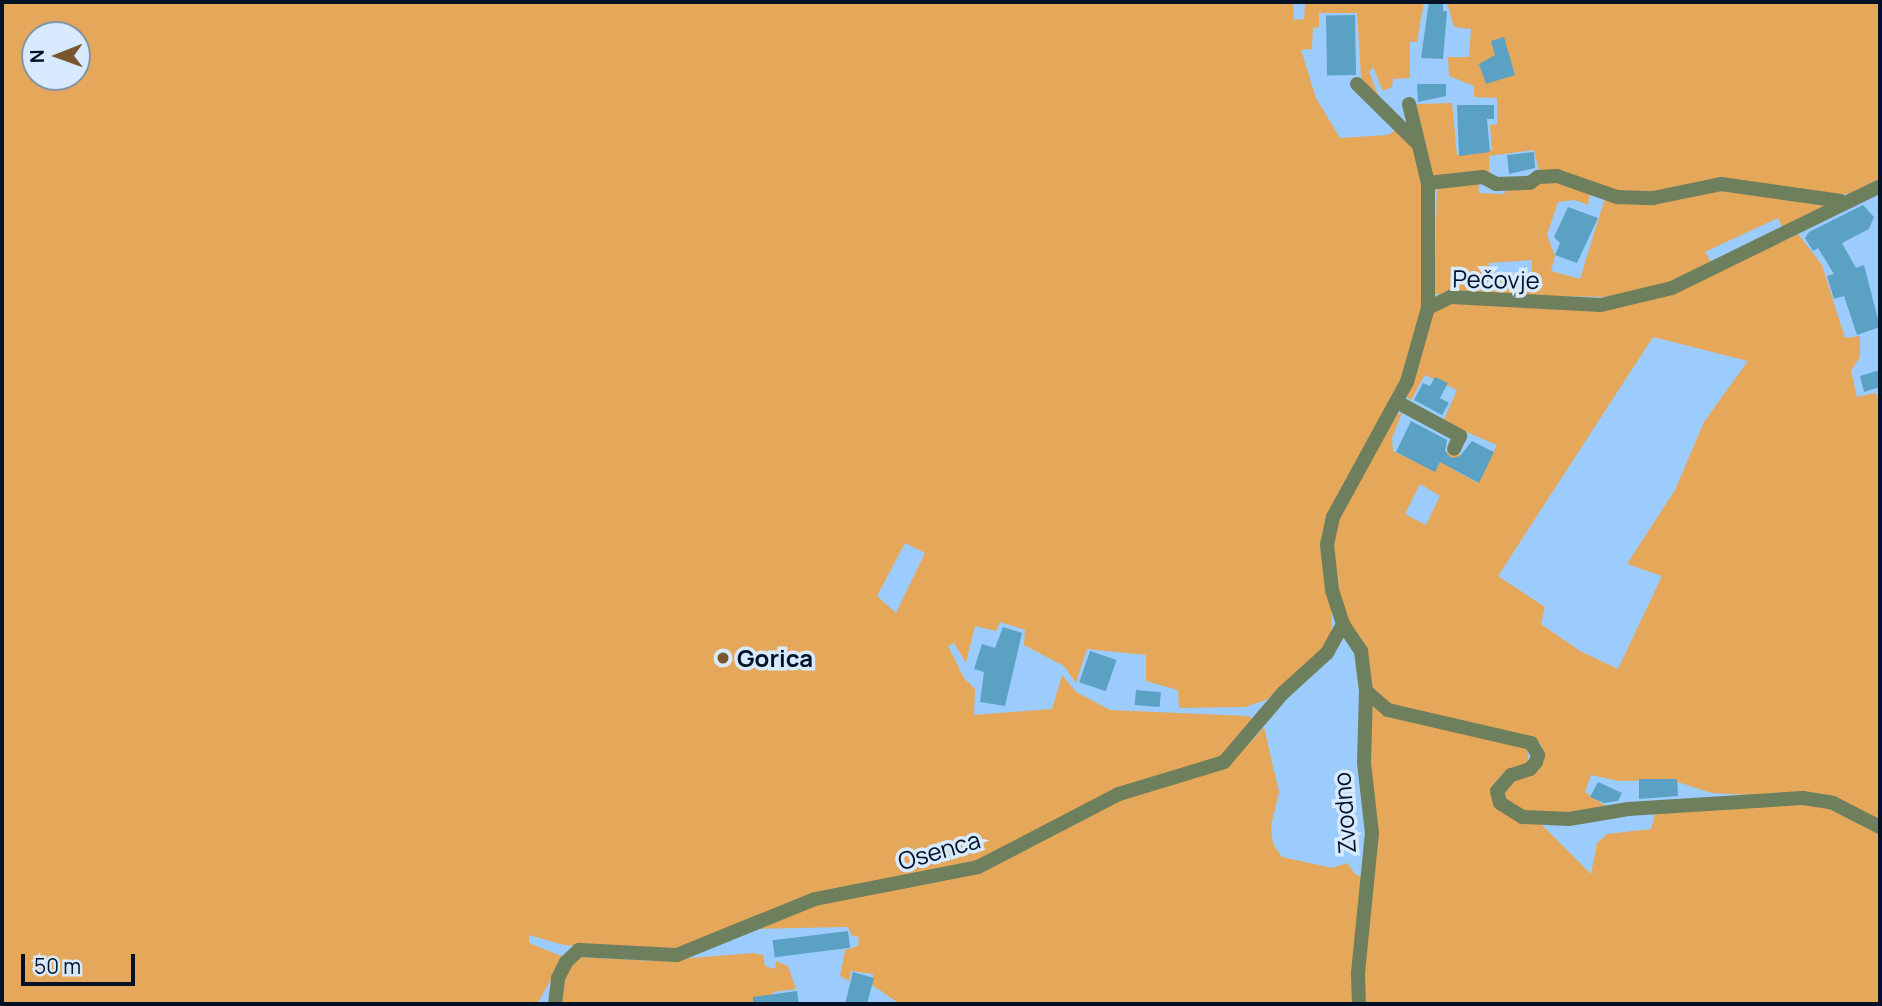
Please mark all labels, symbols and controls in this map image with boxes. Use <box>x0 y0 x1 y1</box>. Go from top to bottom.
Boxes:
north arrow <box>21 21 91 91</box>
text: N <box>24 49 50 63</box>
street label: Pečovje <box>1452 264 1540 294</box>
place label: Gorica <box>737 644 813 672</box>
marker: Gorica <box>715 650 731 666</box>
street label: Zvodno <box>1327 771 1361 855</box>
street label: Osenca <box>894 825 984 875</box>
scale bar <box>24 940 138 984</box>
text: 50 m <box>34 952 81 980</box>

